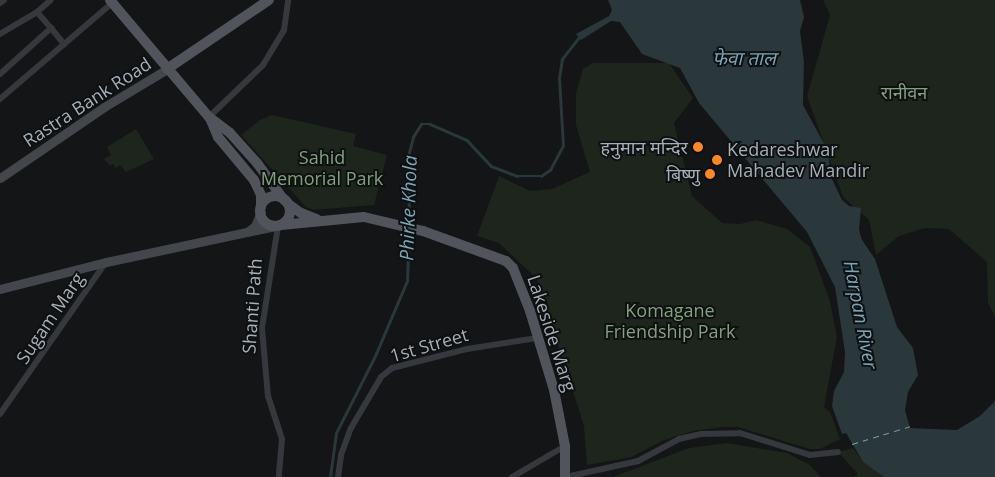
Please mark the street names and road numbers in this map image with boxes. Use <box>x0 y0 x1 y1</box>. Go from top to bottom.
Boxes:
street label: Rastra Bank Road <box>19 53 155 151</box>
street label: Shanti Path <box>238 257 266 355</box>
street label: Sugam Marg <box>12 268 88 368</box>
street label: Lakeside Marg <box>523 272 581 394</box>
street label: 1st Street <box>387 324 471 366</box>

